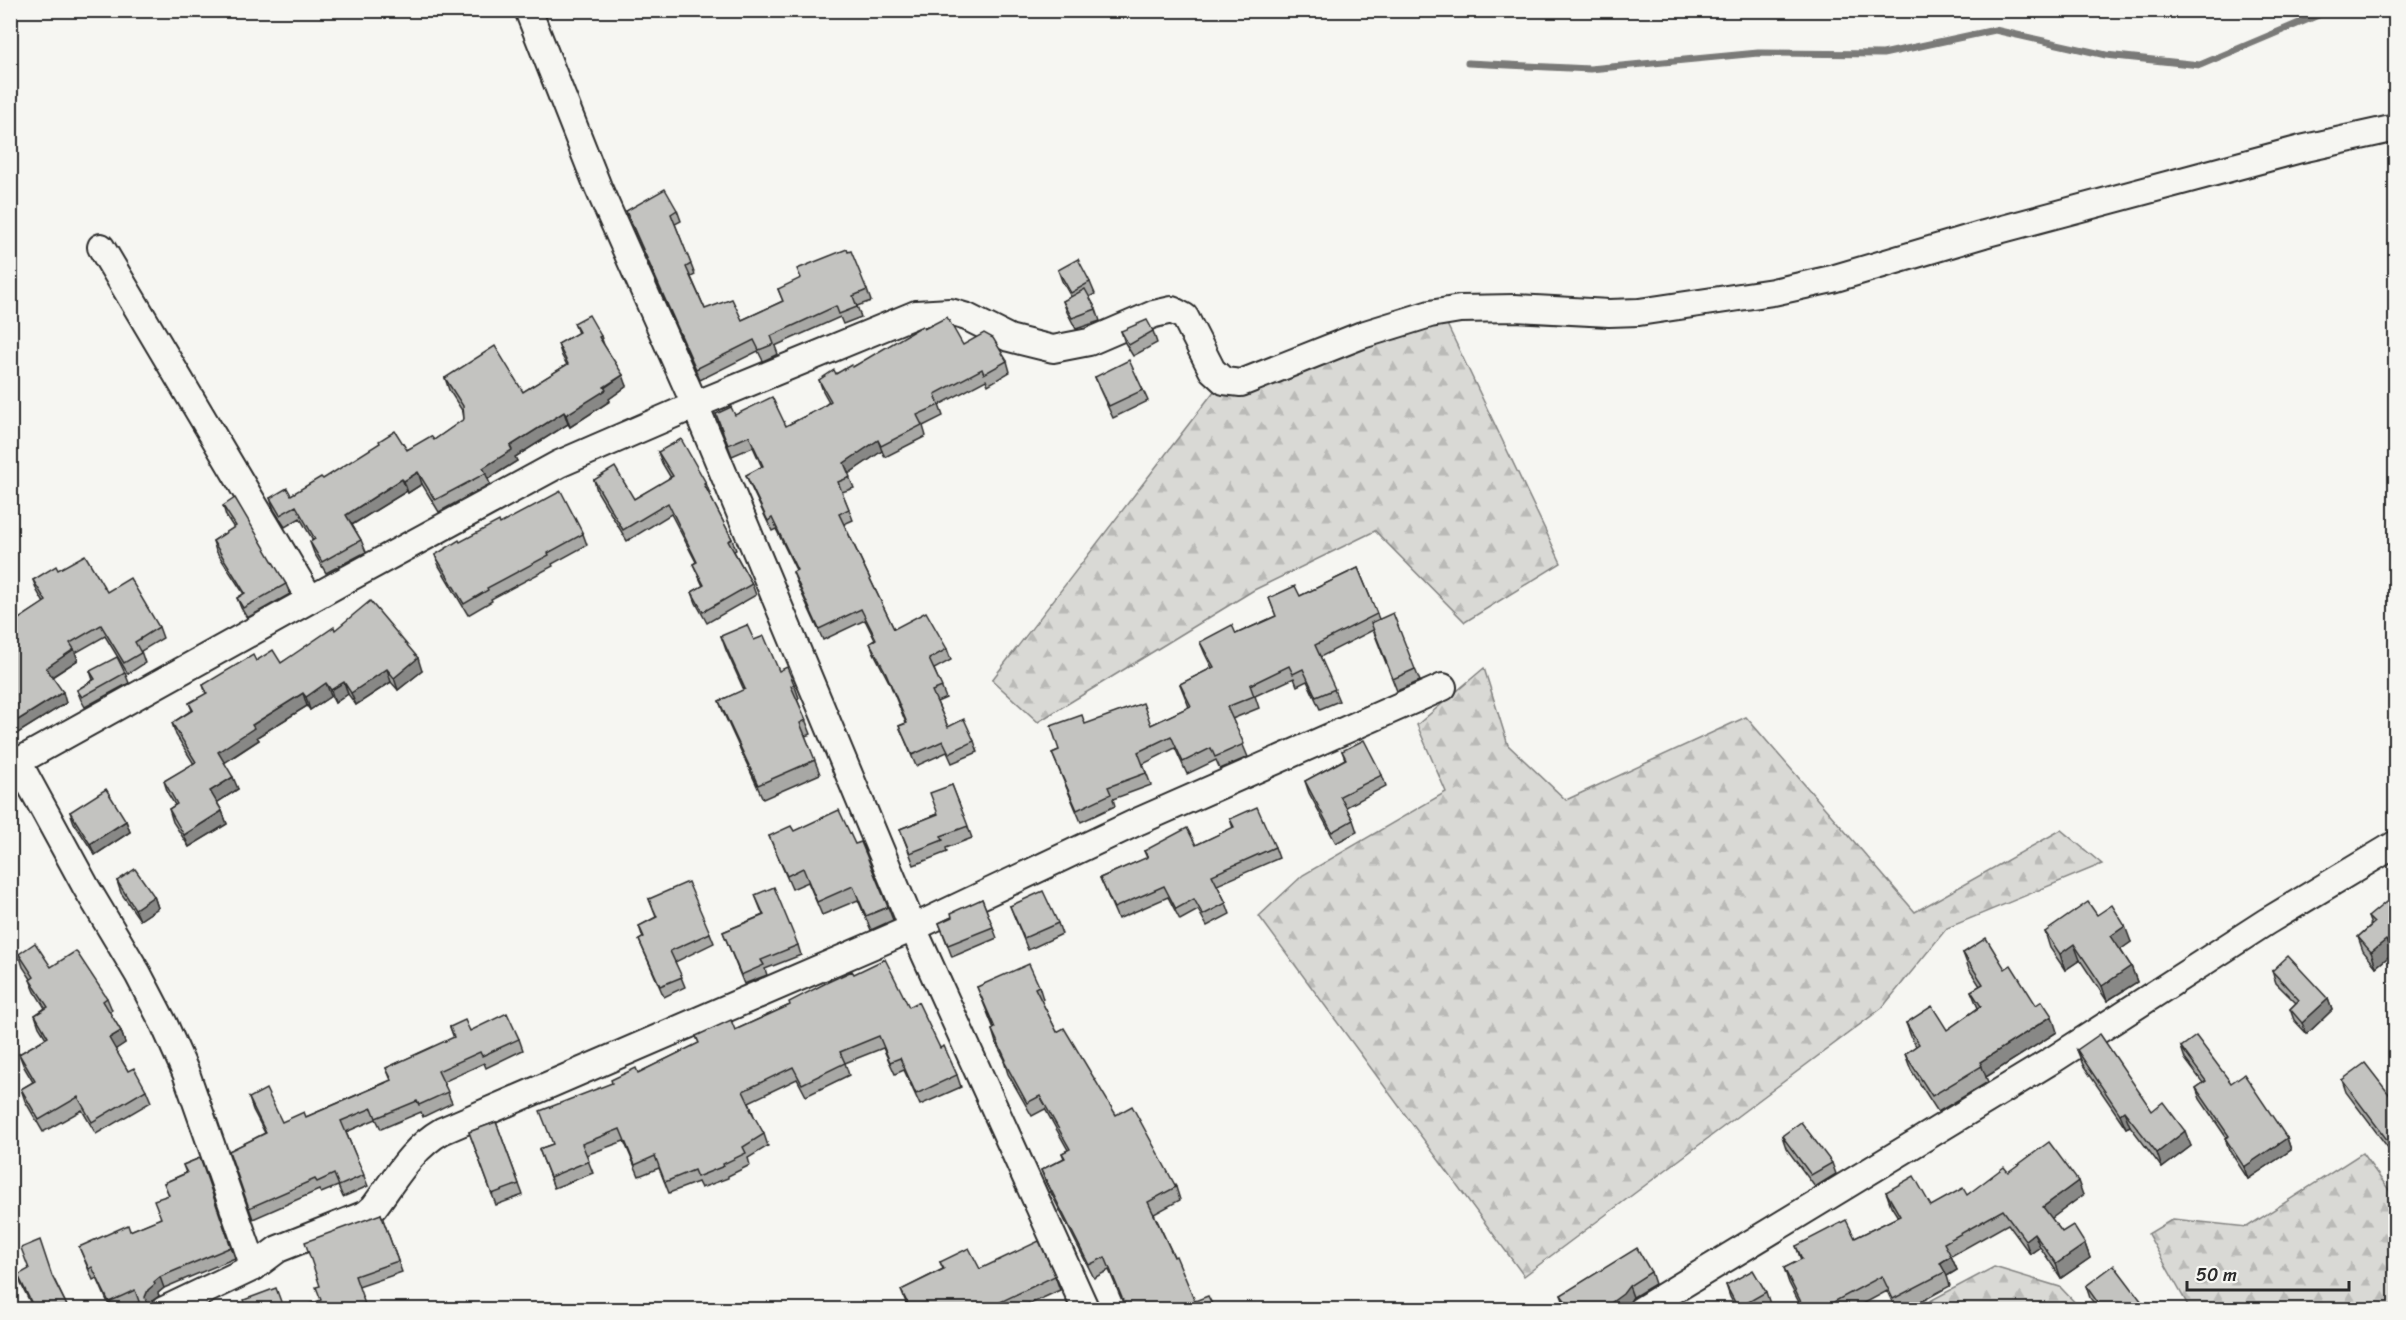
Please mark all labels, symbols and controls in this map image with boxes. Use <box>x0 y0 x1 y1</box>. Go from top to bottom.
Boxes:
scale bar <box>2187 1254 2349 1292</box>
text: 50 m <box>2196 1259 2237 1291</box>

